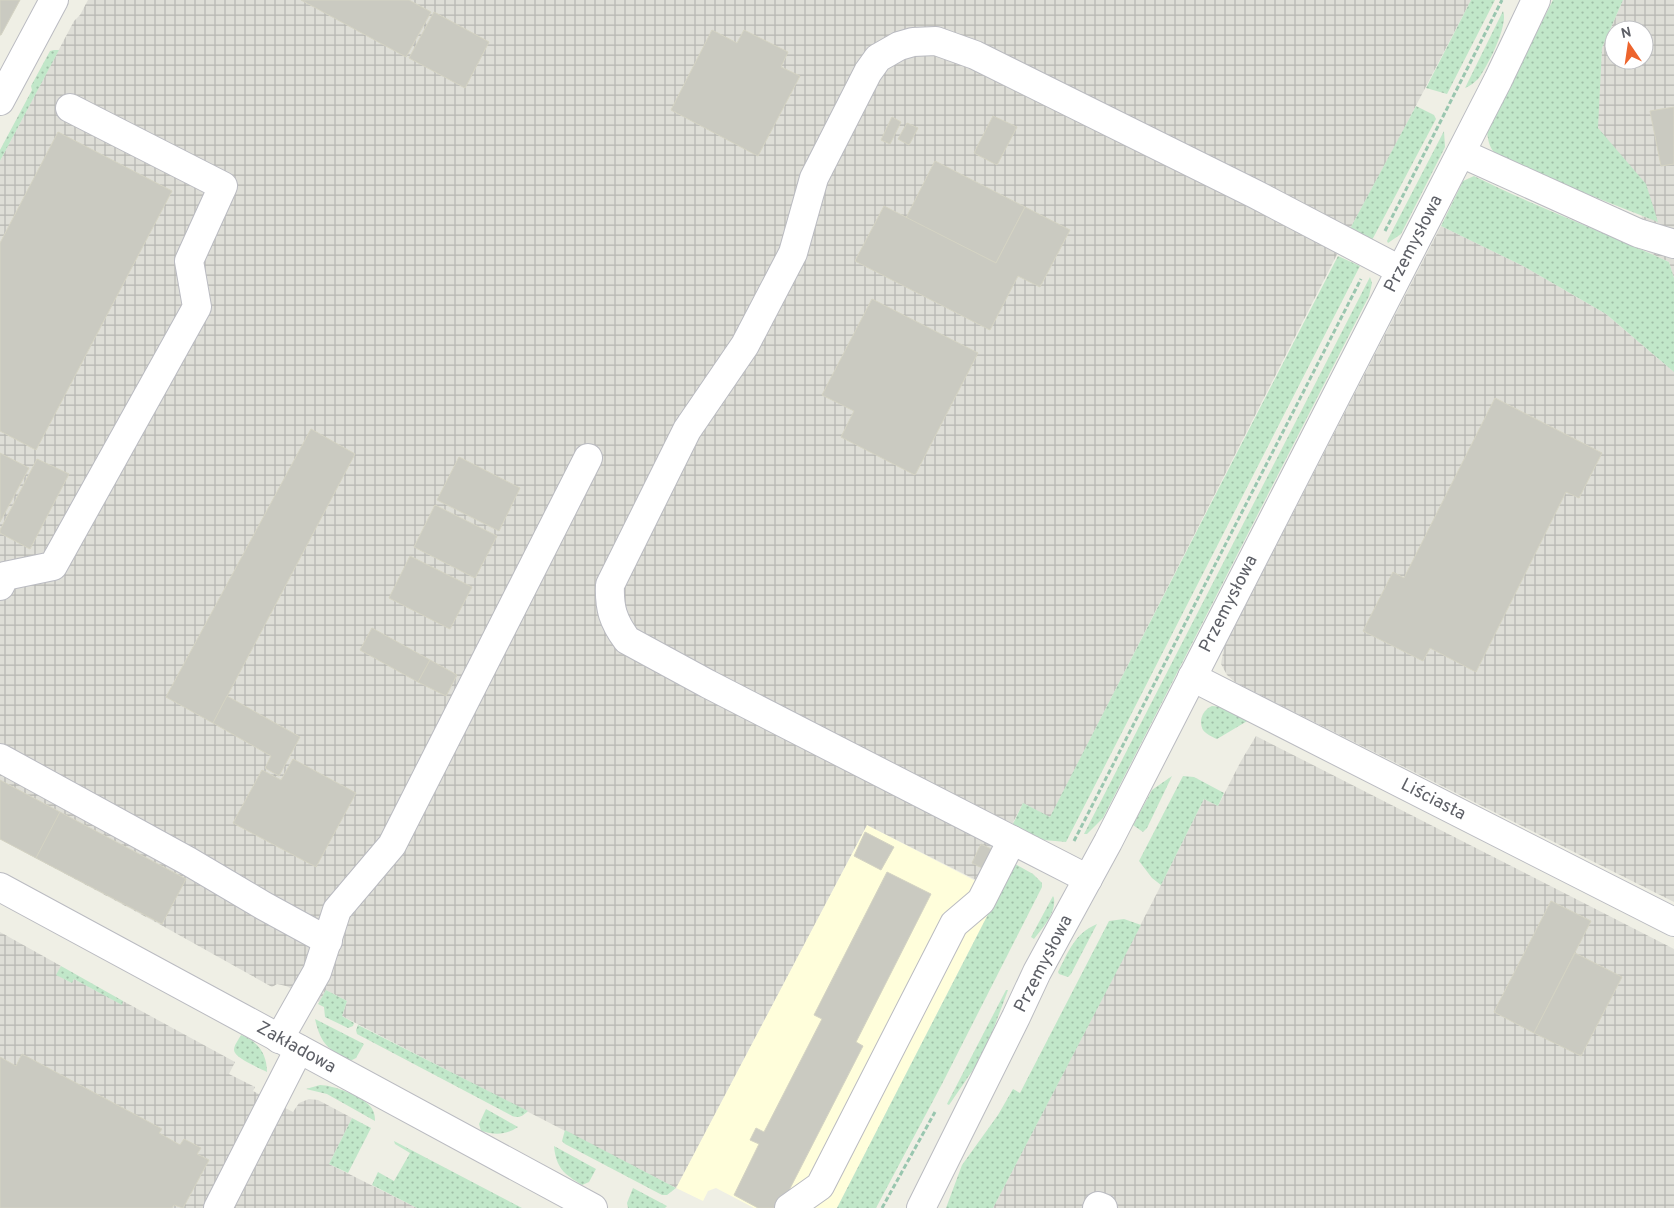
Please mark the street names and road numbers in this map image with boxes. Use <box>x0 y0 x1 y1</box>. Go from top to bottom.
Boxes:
street label: Przemysłowa <box>1380 191 1448 297</box>
street label: Przemysłowa <box>1195 551 1263 657</box>
street label: Liściasta <box>1396 774 1470 826</box>
street label: Przemysłowa <box>1010 911 1078 1017</box>
street label: Zakładowa <box>252 1017 340 1079</box>

